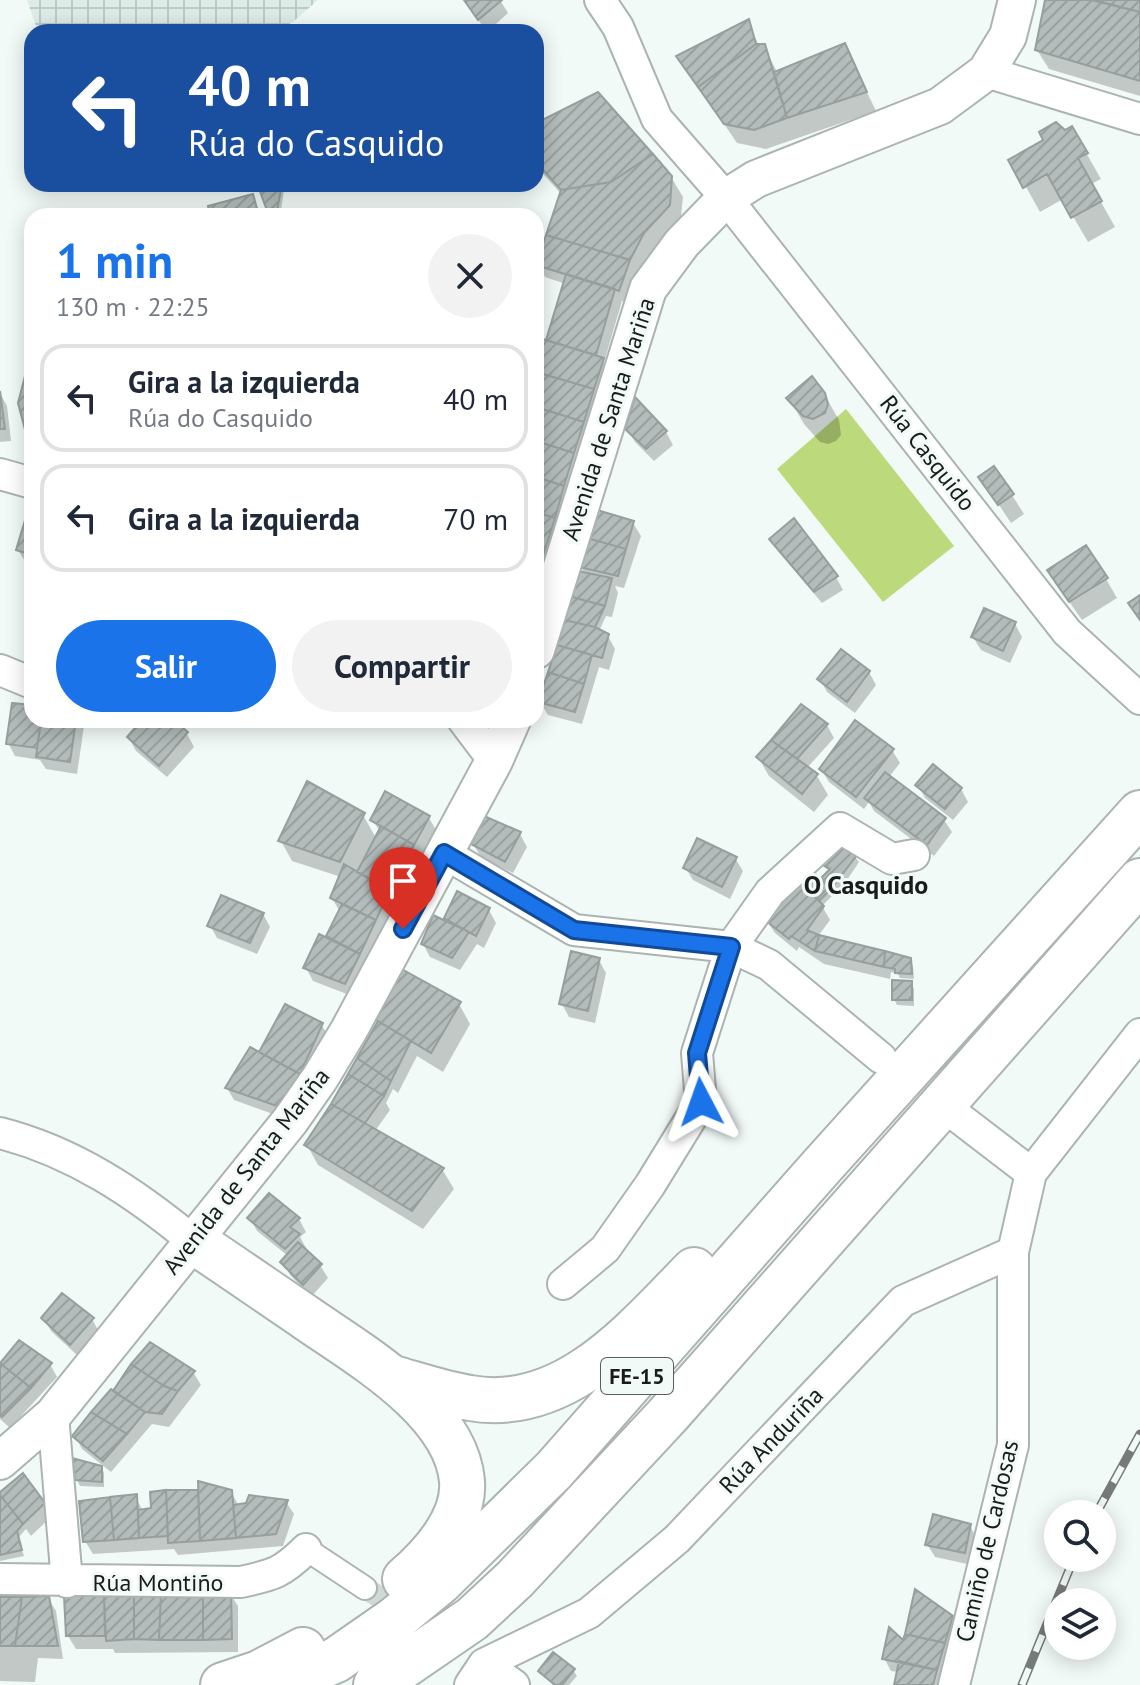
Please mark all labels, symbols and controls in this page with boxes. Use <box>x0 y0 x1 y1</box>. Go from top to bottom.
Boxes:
text: 40 m <box>188 49 311 121</box>
icon: left <box>56 56 160 160</box>
text: Rúa do Casquido <box>188 119 444 166</box>
text: 1 min <box>56 229 173 291</box>
button: close <box>428 234 512 318</box>
text: 130 m · 22:25 <box>56 290 210 323</box>
street label: Avenida de Santa Mariña <box>554 294 662 544</box>
text: Gira a la izquierda <box>128 362 360 401</box>
icon: left <box>60 376 104 420</box>
text: 40 m <box>443 379 508 418</box>
street label: Rúa Casquido <box>873 389 983 517</box>
text: Rúa do Casquido <box>128 401 313 434</box>
icon: left <box>60 496 104 540</box>
text: Gira a la izquierda <box>128 499 360 538</box>
text: 70 m <box>443 499 508 538</box>
button: Salir <box>56 620 276 712</box>
button: Compartir <box>292 620 512 712</box>
pin <box>369 847 437 929</box>
icon: arrive <box>381 859 425 903</box>
district label: O Casquido <box>804 868 928 901</box>
position arrow <box>659 1060 743 1144</box>
street label: Avenida de Santa Mariña <box>156 1061 336 1281</box>
road number: FE-15 <box>601 1358 673 1394</box>
street label: Rúa Anduriña <box>712 1380 830 1500</box>
street label: Camiño de Cardosas <box>949 1437 1025 1645</box>
map controls <box>1044 1500 1116 1660</box>
button: search <box>1044 1500 1116 1572</box>
street label: Rúa Montiño <box>93 1567 223 1598</box>
button: layers <box>1044 1588 1116 1660</box>

